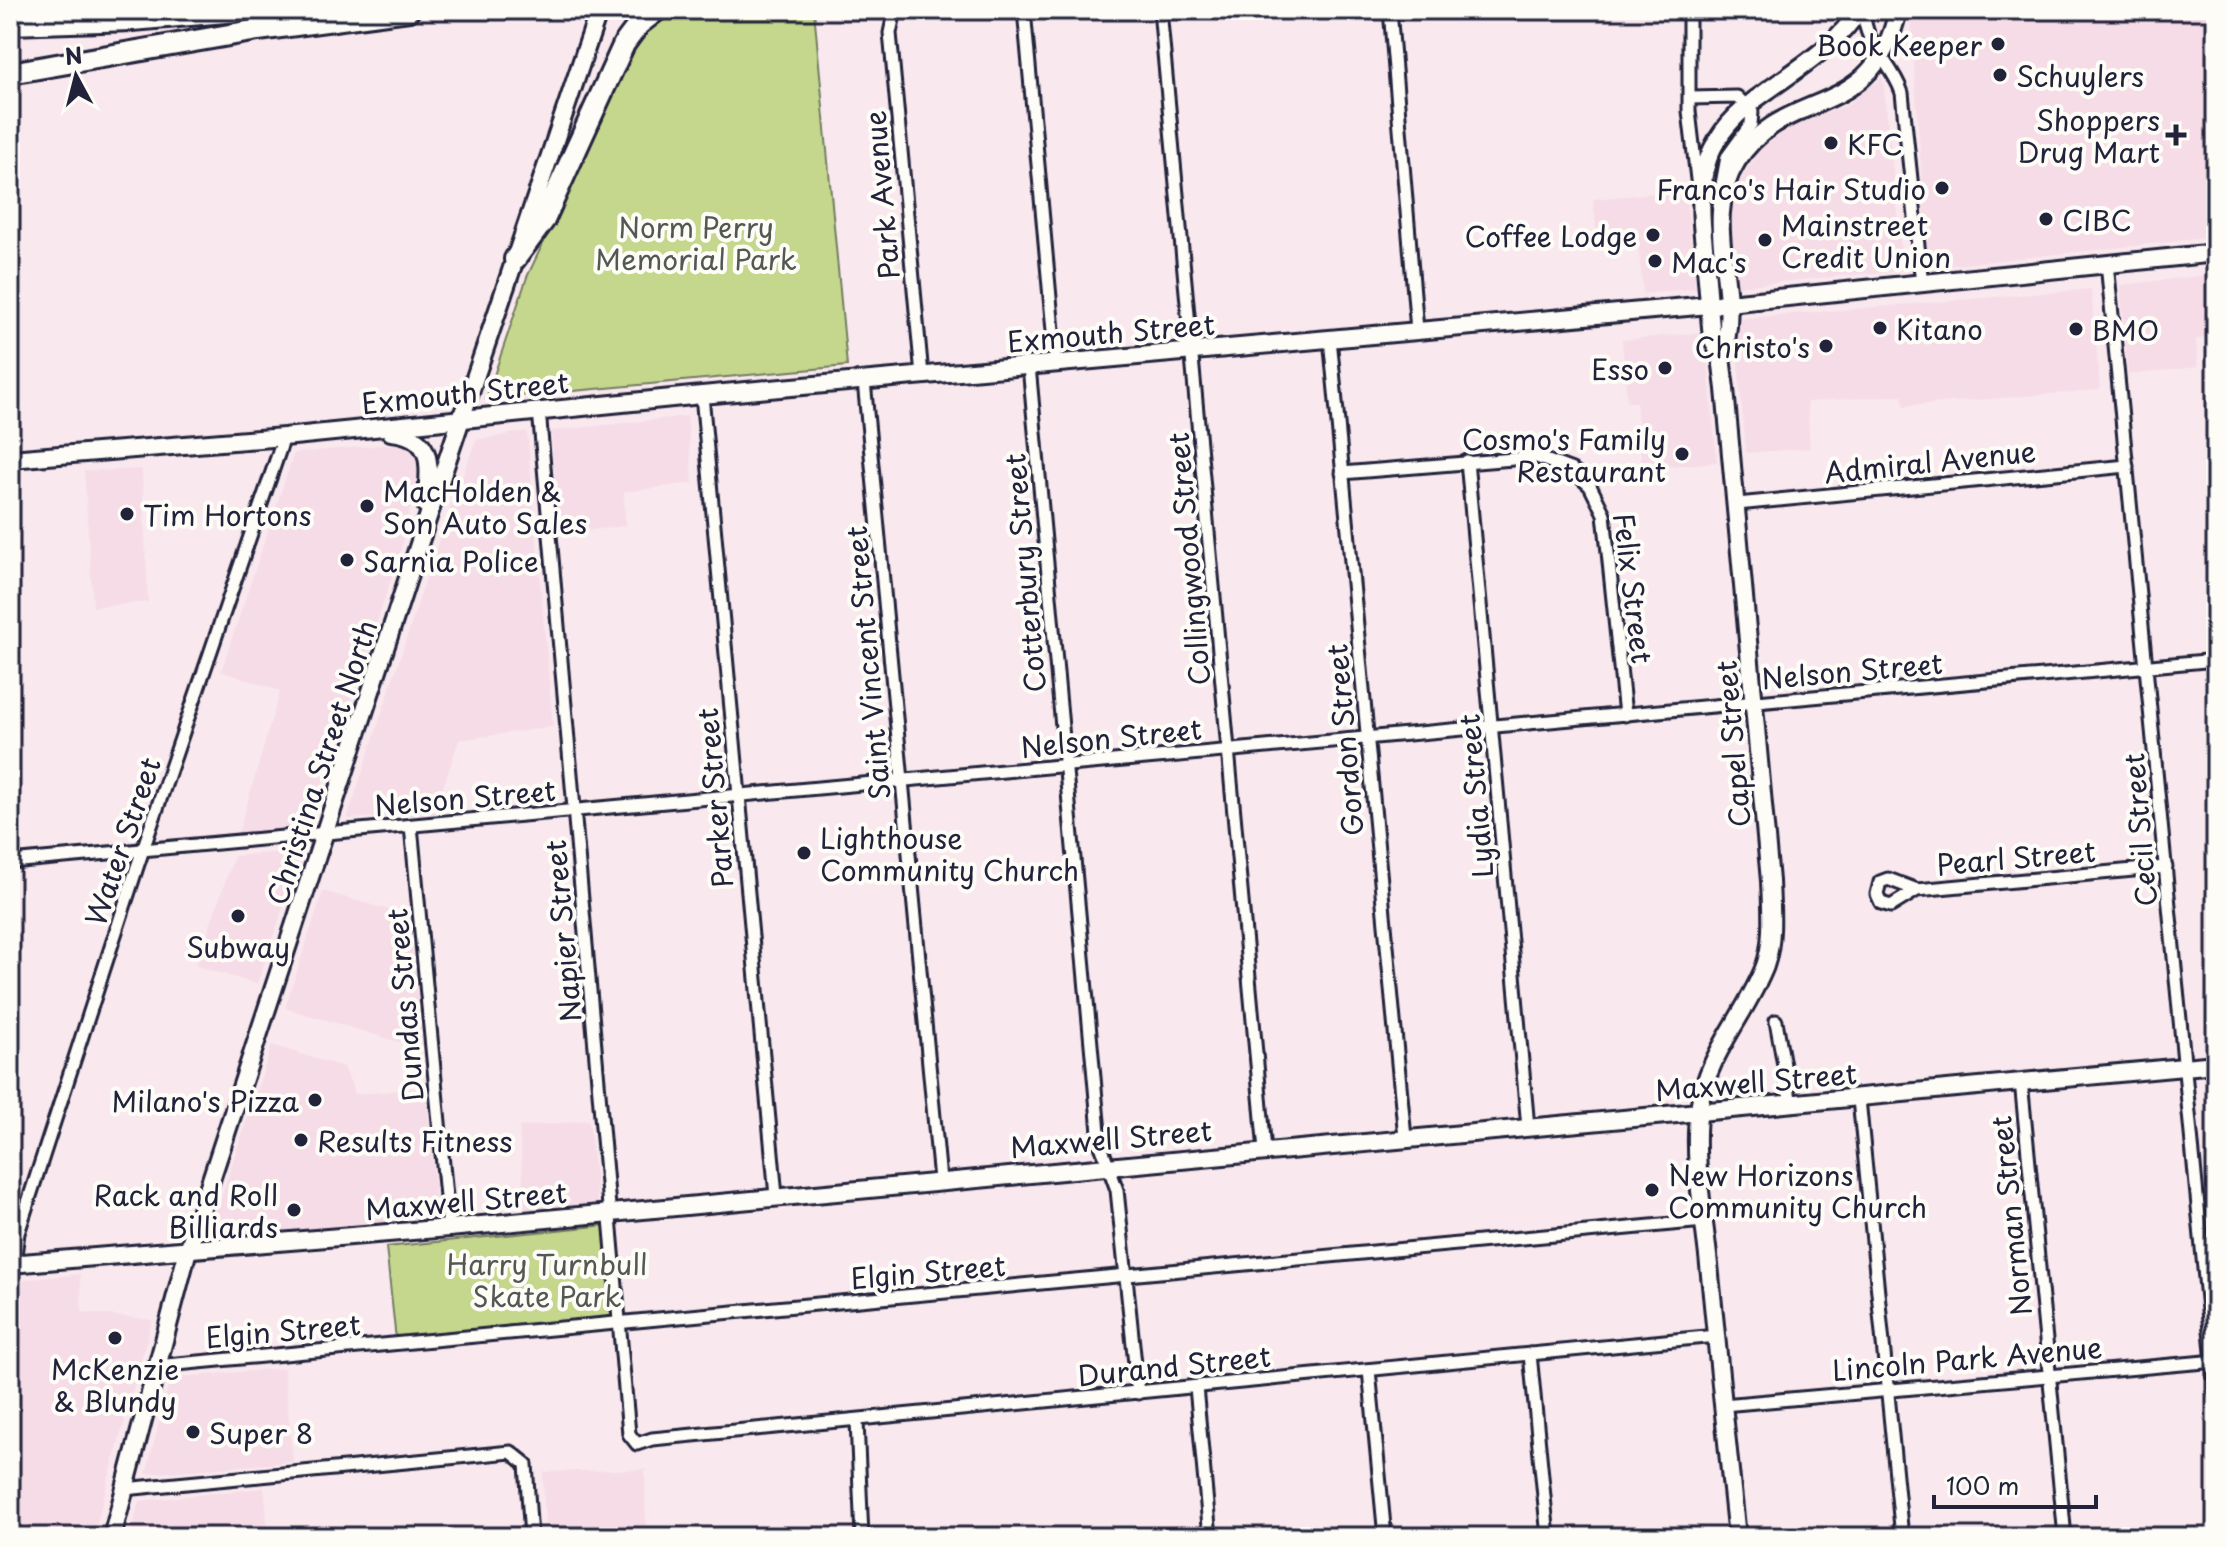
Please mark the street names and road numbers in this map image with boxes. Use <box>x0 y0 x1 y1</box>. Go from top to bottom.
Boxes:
street label: Park Avenue <box>852 109 910 281</box>
street label: Exmouth Street <box>1005 302 1217 362</box>
street label: Exmouth Street <box>359 360 571 424</box>
street label: Admiral Avenue <box>1822 429 2038 493</box>
street label: Collingwood Street <box>1156 431 1220 687</box>
street label: Cotterbury Street <box>992 452 1056 694</box>
street label: Felix Street <box>1603 510 1665 666</box>
street label: Saint Vincent Street <box>834 524 900 802</box>
street label: Christina Street North <box>255 614 387 910</box>
street label: Nelson Street <box>1760 641 1944 699</box>
street label: Gordon Street <box>1314 642 1374 838</box>
street label: Capel Street <box>1703 659 1761 829</box>
street label: Parker Street <box>685 706 743 890</box>
street label: Nelson Street <box>1018 706 1204 768</box>
street label: Lydia Street <box>1446 712 1504 880</box>
street label: Water Street <box>73 751 171 931</box>
street label: Cecil Street <box>2111 752 2167 908</box>
street label: Nelson Street <box>373 768 557 826</box>
street label: Pearl Street <box>1935 829 2097 885</box>
street label: Napier Street <box>533 838 591 1024</box>
street label: Dundas Street <box>374 907 434 1103</box>
street label: Maxwell Street <box>1653 1051 1859 1111</box>
street label: Maxwell Street <box>1008 1108 1214 1168</box>
street label: Norman Street <box>1978 1114 2042 1318</box>
street label: Maxwell Street <box>363 1170 569 1230</box>
street label: Elgin Street <box>849 1243 1007 1299</box>
street label: Elgin Street <box>204 1302 362 1358</box>
street label: Lincoln Park Avenue <box>1830 1325 2104 1391</box>
street label: Durand Street <box>1075 1333 1273 1397</box>

